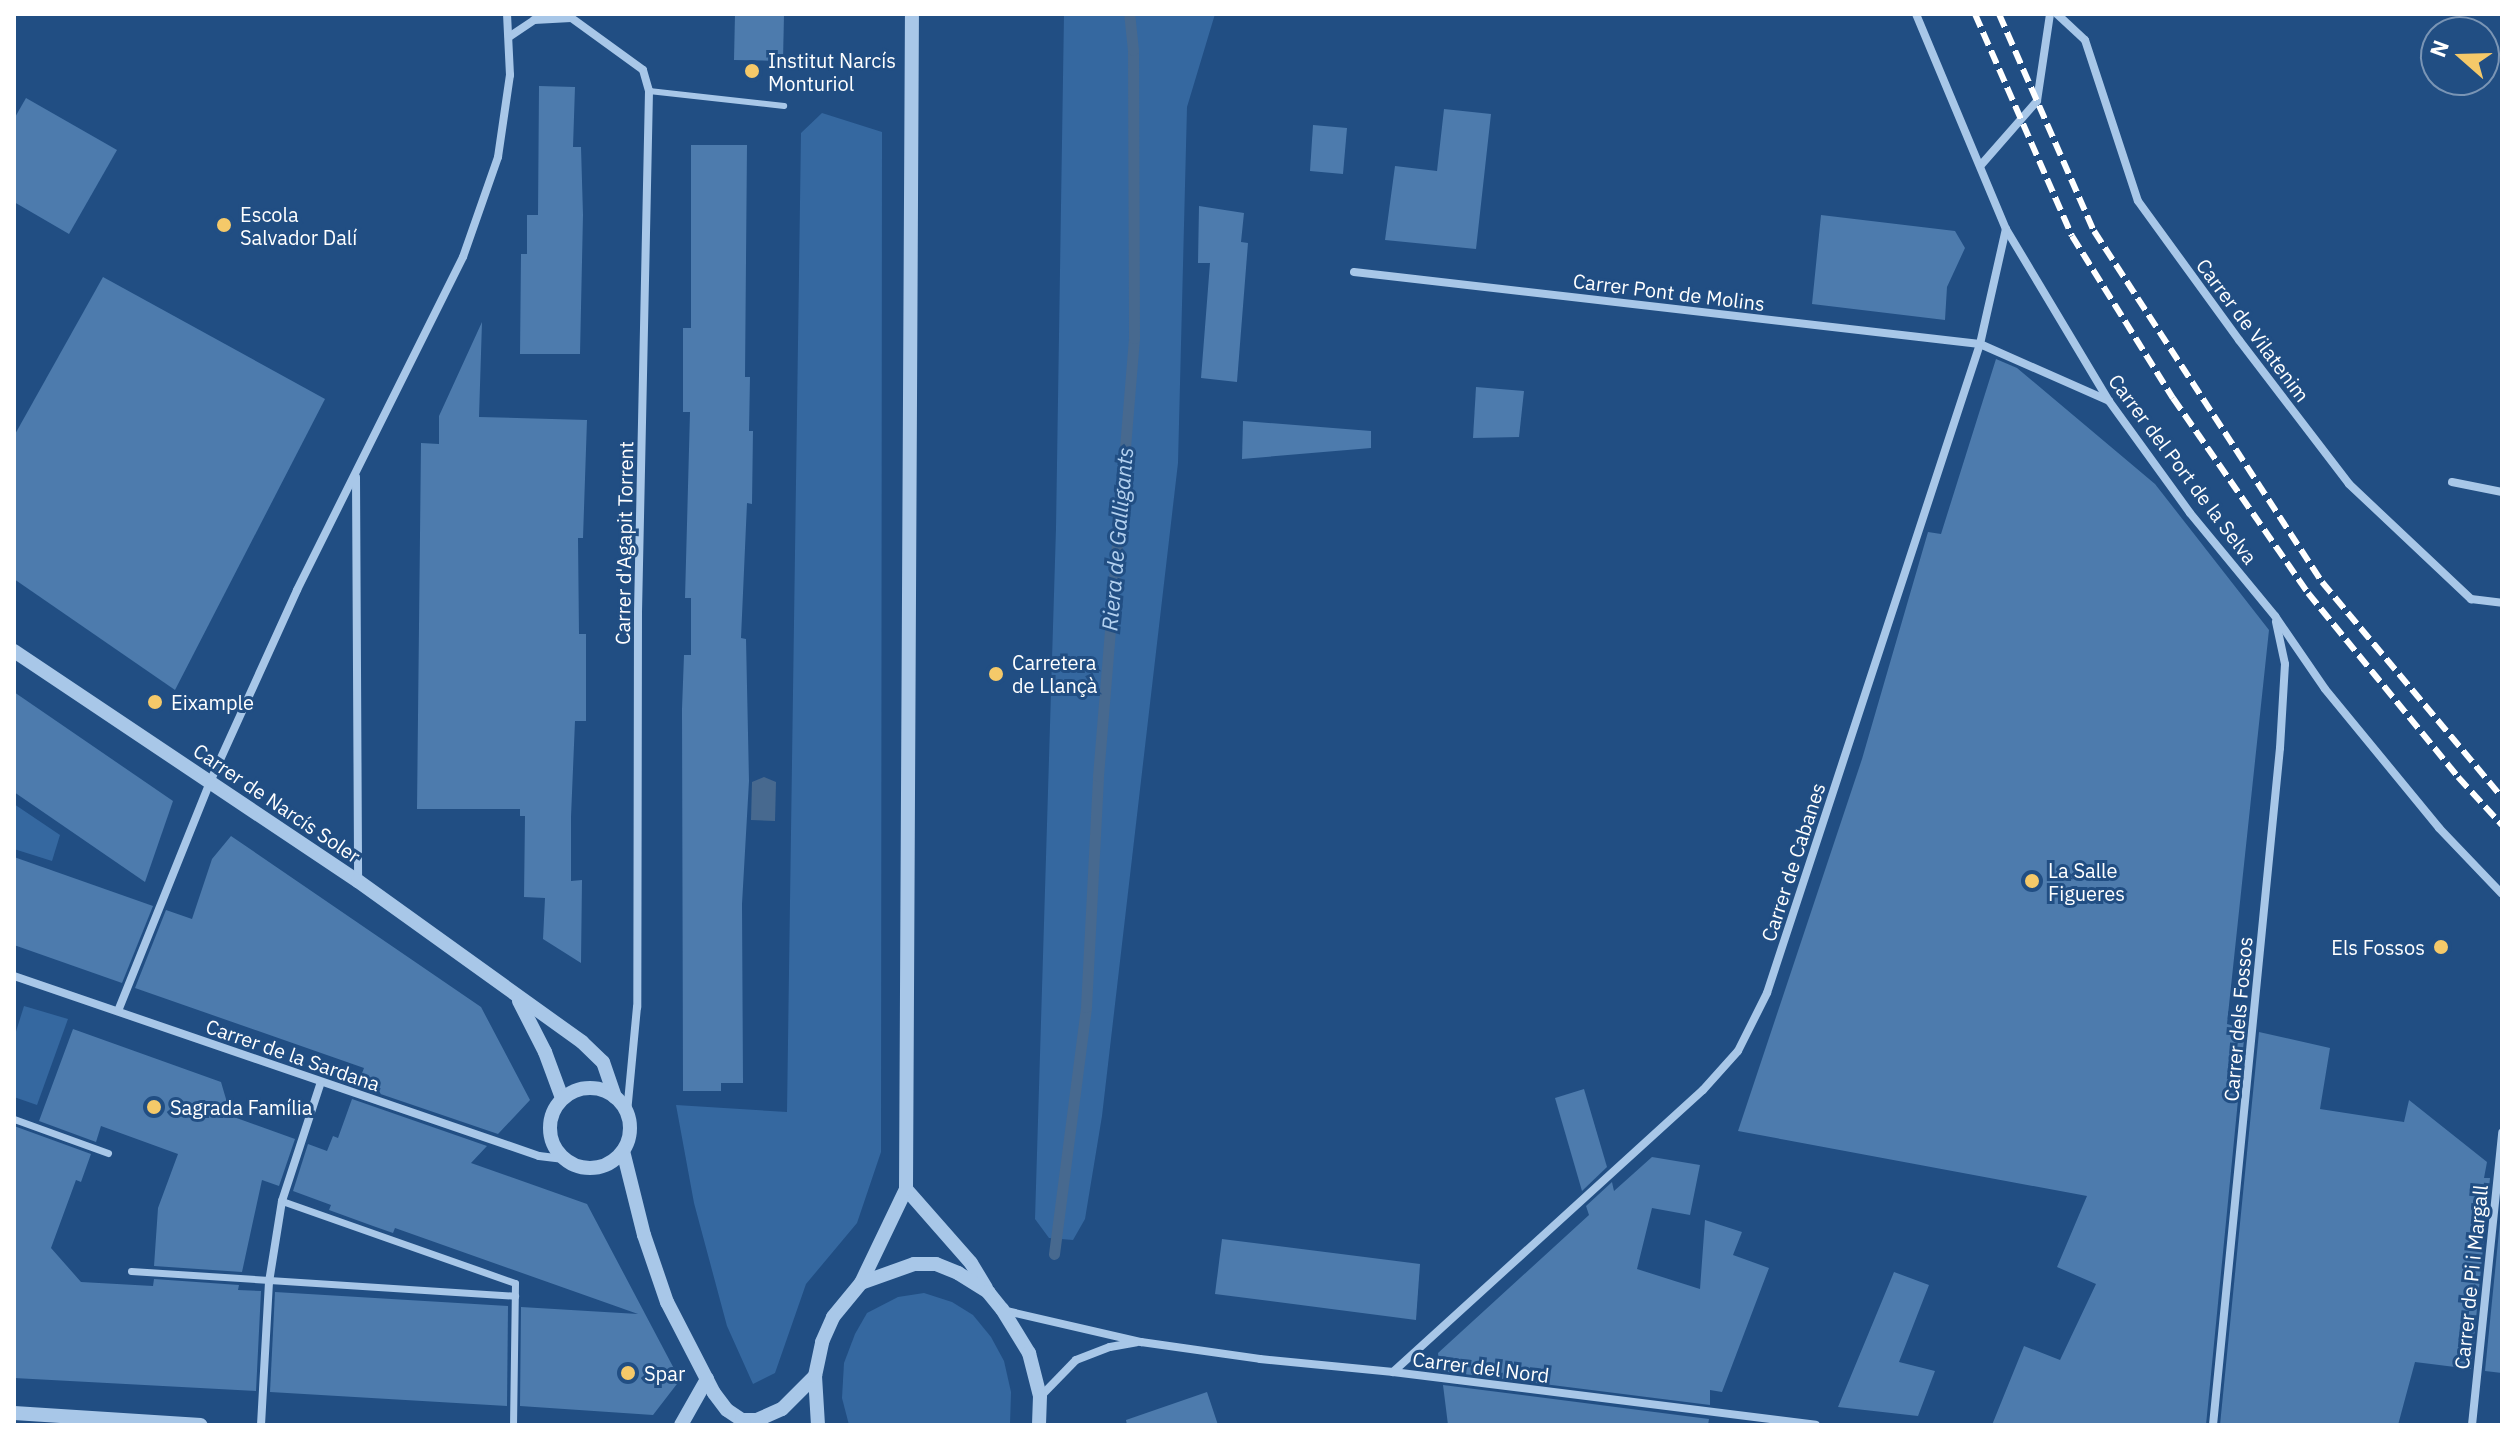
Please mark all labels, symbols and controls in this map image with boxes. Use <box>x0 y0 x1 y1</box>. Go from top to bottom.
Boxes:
north arrow <box>2420 16 2500 96</box>
text: N <box>2423 36 2455 61</box>
place label: Institut Narcís Monturiol <box>768 48 896 95</box>
marker: Institut Narcís Monturiol <box>743 62 761 80</box>
place label: Escola Salvador Dalí <box>240 202 357 249</box>
marker: Escola Salvador Dalí <box>215 216 233 234</box>
street label: Carrer de Vilatenim <box>2191 254 2315 406</box>
street label: Carrer Pont de Molins <box>1572 268 1766 316</box>
street label: Carrer del Port de la Selva <box>2104 369 2262 569</box>
street label: Carrer d'Agapit Torrent <box>610 441 638 645</box>
water label: Riera de Galligants <box>1096 446 1138 632</box>
place label: Carretera de Llançà <box>1012 650 1098 697</box>
marker: Carretera de Llançà <box>987 665 1005 683</box>
place label: Eixample <box>171 690 254 714</box>
marker: Eixample <box>146 693 164 711</box>
street label: Carrer de Narcís Soler <box>189 738 365 868</box>
street label: Carrer de Cabanes <box>1756 780 1830 944</box>
place label: La Salle Figueres <box>2048 858 2125 905</box>
marker: La Salle Figueres <box>2023 872 2041 890</box>
place label: Els Fossos <box>2331 935 2425 959</box>
street label: Carrer dels Fossos <box>2219 936 2257 1102</box>
marker: Els Fossos <box>2432 938 2450 956</box>
street label: Carrer de la Sardana <box>203 1014 383 1096</box>
place label: Sagrada Família <box>170 1095 312 1119</box>
marker: Sagrada Família <box>145 1098 163 1116</box>
street label: Carrer de Pi i Margall <box>2449 1184 2493 1370</box>
street label: Carrer del Nord <box>1411 1347 1551 1387</box>
place label: Spar <box>644 1361 685 1385</box>
marker: Spar <box>619 1364 637 1382</box>

